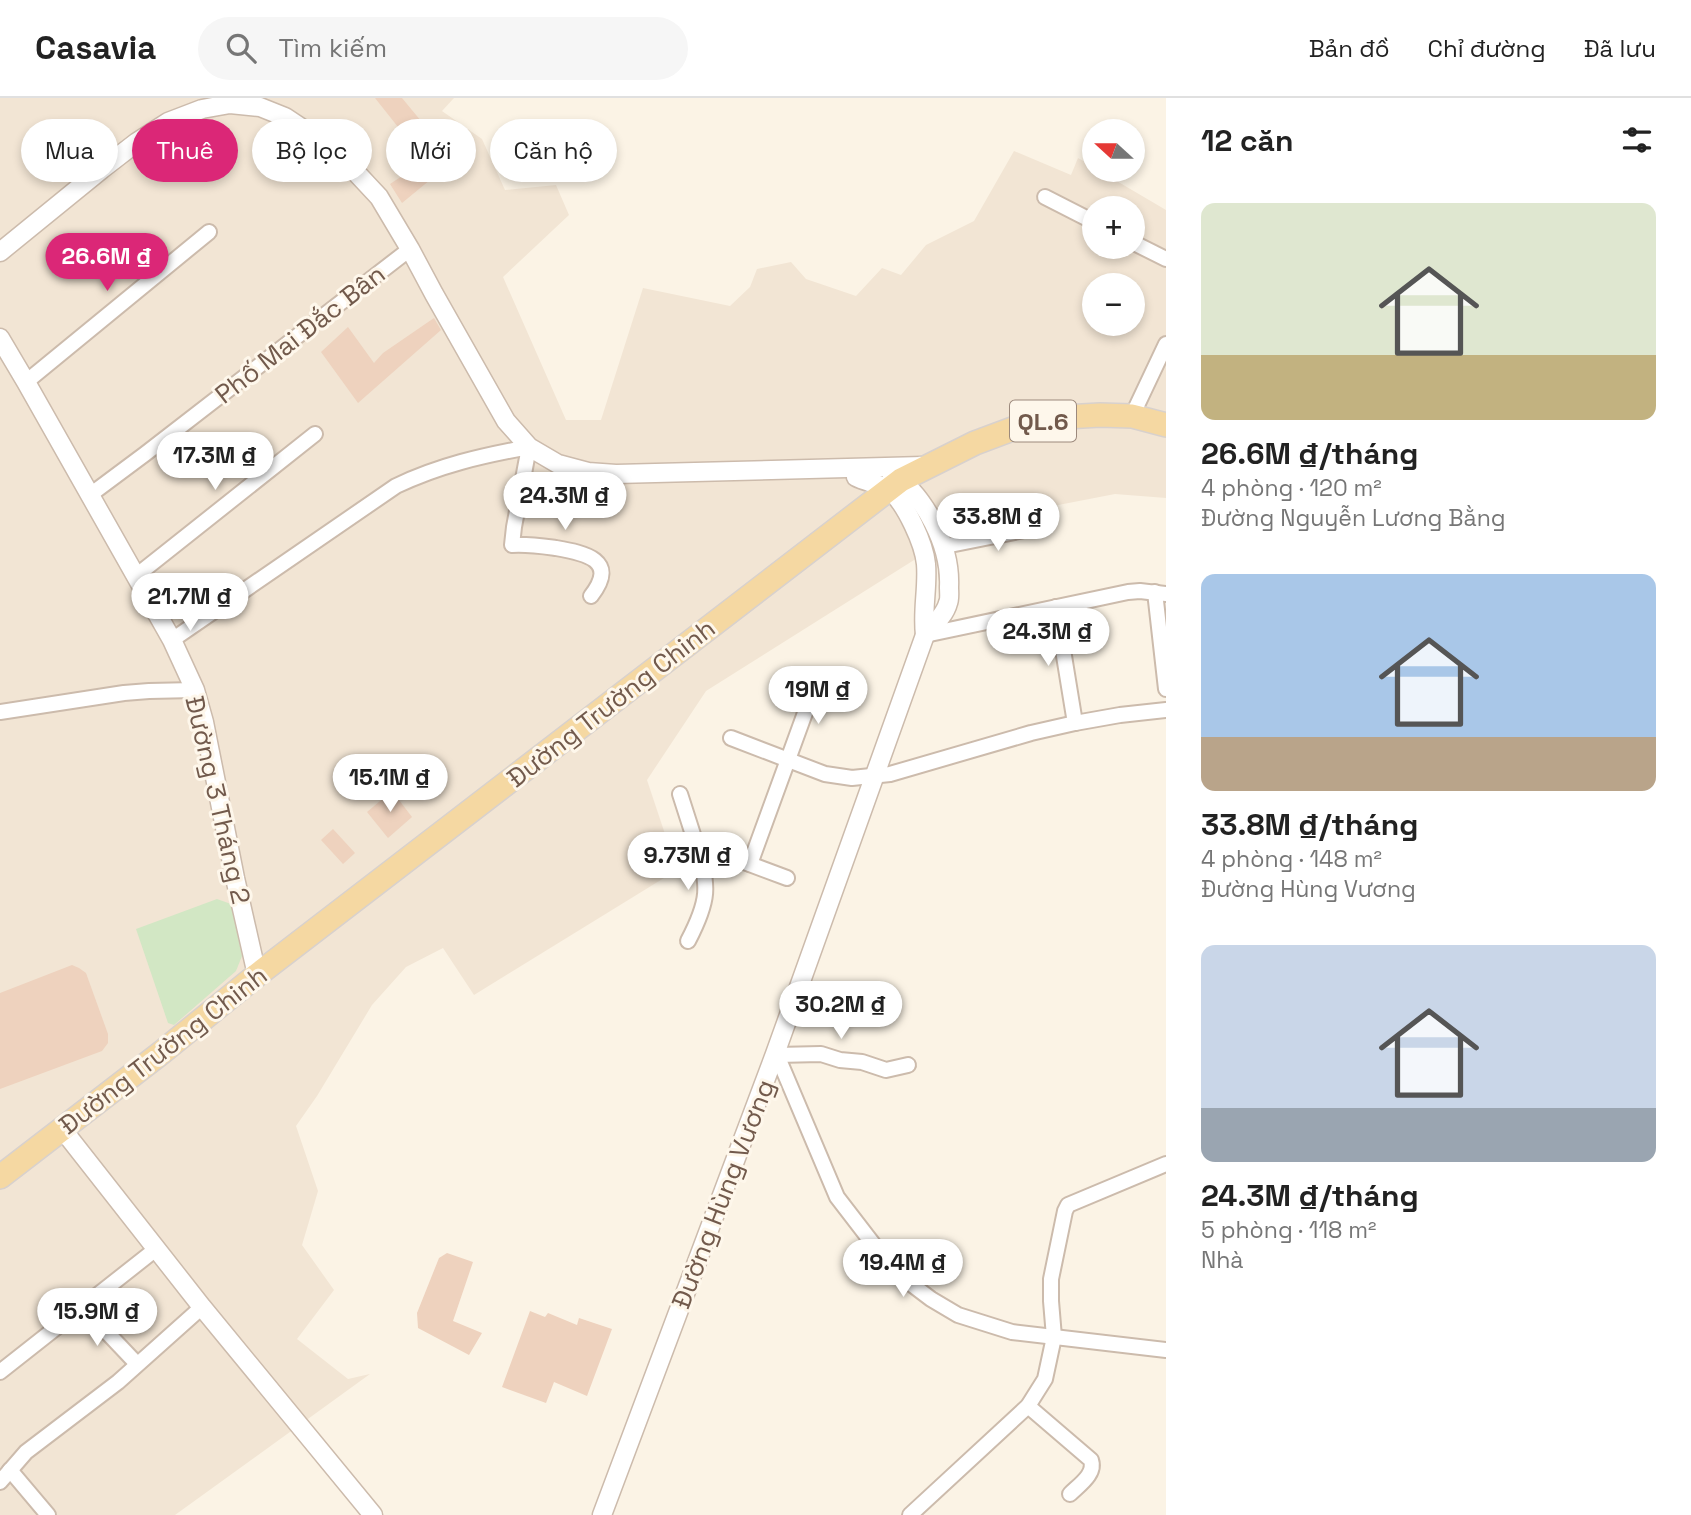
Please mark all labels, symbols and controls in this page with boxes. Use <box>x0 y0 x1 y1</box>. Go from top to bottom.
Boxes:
search box <box>198 17 688 80</box>
text: Casavia <box>35 27 156 69</box>
icon: search <box>222 29 260 67</box>
text: Tìm kiếm <box>278 31 387 65</box>
text: Bản đồ <box>1309 33 1390 64</box>
text: Chỉ đường <box>1428 33 1546 64</box>
text: Đã lưu <box>1584 33 1656 64</box>
chip: Mua <box>21 119 118 182</box>
chip: Thuê <box>132 119 238 182</box>
chip: Bộ lọc <box>252 119 372 182</box>
chip: Mới <box>386 119 476 182</box>
chip: Căn hộ <box>490 119 617 182</box>
north arrow <box>1082 119 1144 182</box>
map controls <box>1082 119 1145 336</box>
text: 12 căn <box>1201 121 1293 160</box>
icon: filters <box>1618 121 1656 159</box>
button: + <box>1082 196 1145 259</box>
pin: 26.6M ₫ <box>42 234 172 293</box>
text: 26.6M ₫ <box>62 241 153 271</box>
icon: home <box>1366 248 1492 374</box>
street label: Phố Mai Đắc Bân <box>208 257 392 411</box>
button: − <box>1082 273 1145 336</box>
road number: QL.6 <box>1010 400 1076 442</box>
pin: 17.3M ₫ <box>150 432 280 492</box>
text: 26.6M ₫/tháng <box>1201 434 1418 473</box>
text: 17.3M ₫ <box>173 440 257 470</box>
pin: 24.3M ₫ <box>500 472 630 532</box>
text: 4 phòng · 120 m² <box>1201 473 1382 503</box>
text: 24.3M ₫ <box>519 480 611 510</box>
pin: 33.8M ₫ <box>933 494 1063 553</box>
text: 33.8M ₫ <box>953 501 1043 531</box>
text: Đường Nguyễn Lương Bằng <box>1201 503 1506 533</box>
pin: 21.7M ₫ <box>125 574 255 633</box>
text: 21.7M ₫ <box>147 581 233 611</box>
pin: 24.3M ₫ <box>983 608 1113 668</box>
street label: Đường Trường Chinh <box>500 611 722 795</box>
text: 24.3M ₫ <box>1002 616 1094 646</box>
icon: home <box>1366 619 1492 745</box>
pin: 19M ₫ <box>769 666 867 726</box>
text: 19M ₫ <box>785 674 851 704</box>
street label: Đường 3 Tháng 2 <box>178 693 258 907</box>
pin: 15.1M ₫ <box>325 754 455 814</box>
text: 15.1M ₫ <box>349 762 431 792</box>
text: 33.8M ₫/tháng <box>1201 805 1418 844</box>
pin: 9.73M ₫ <box>623 832 753 892</box>
text: 9.73M ₫ <box>643 840 733 870</box>
text: 4 phòng · 148 m² <box>1201 844 1382 874</box>
text: Đường Hùng Vương <box>1201 874 1416 904</box>
street label: Đường Trường Chinh <box>52 958 274 1142</box>
pin: 30.2M ₫ <box>776 982 906 1041</box>
text: 30.2M ₫ <box>795 989 887 1019</box>
icon: home <box>1366 990 1492 1116</box>
street label: Đường Hùng Vương <box>664 1075 782 1313</box>
text: 24.3M ₫/tháng <box>1201 1176 1419 1215</box>
text: 5 phòng · 118 m² <box>1201 1215 1376 1245</box>
pin: 19.4M ₫ <box>838 1240 968 1299</box>
text: Nhà <box>1201 1245 1244 1275</box>
text: 19.4M ₫ <box>859 1247 947 1277</box>
pin: 15.9M ₫ <box>32 1288 162 1348</box>
text: 15.9M ₫ <box>53 1296 141 1326</box>

